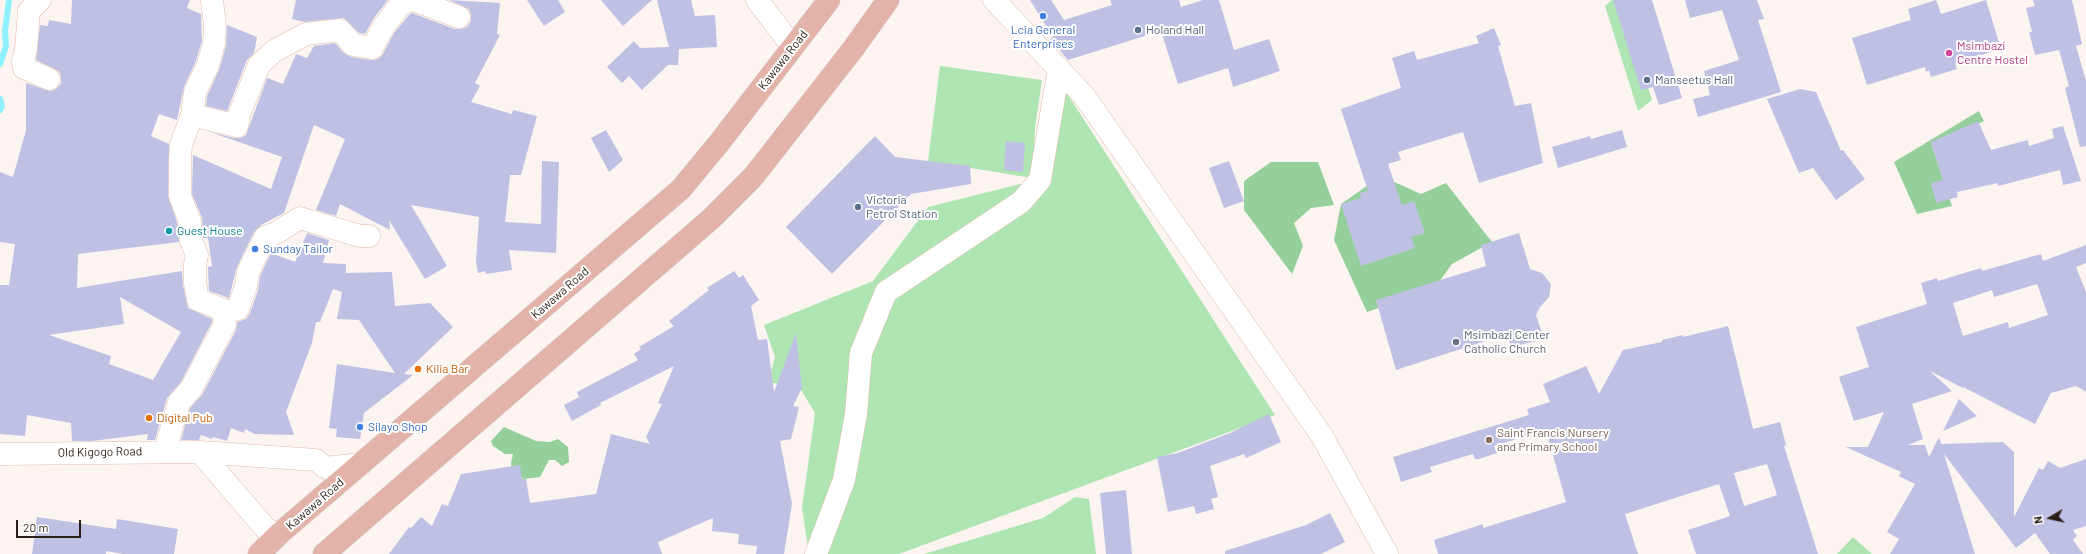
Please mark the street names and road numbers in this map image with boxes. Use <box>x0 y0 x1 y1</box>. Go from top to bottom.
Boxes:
street label: Kawawa Road <box>755 27 811 93</box>
street label: Kawawa Road <box>528 264 592 322</box>
street label: Old Kigogo Road <box>58 444 142 460</box>
street label: Kawawa Road <box>283 475 347 533</box>

